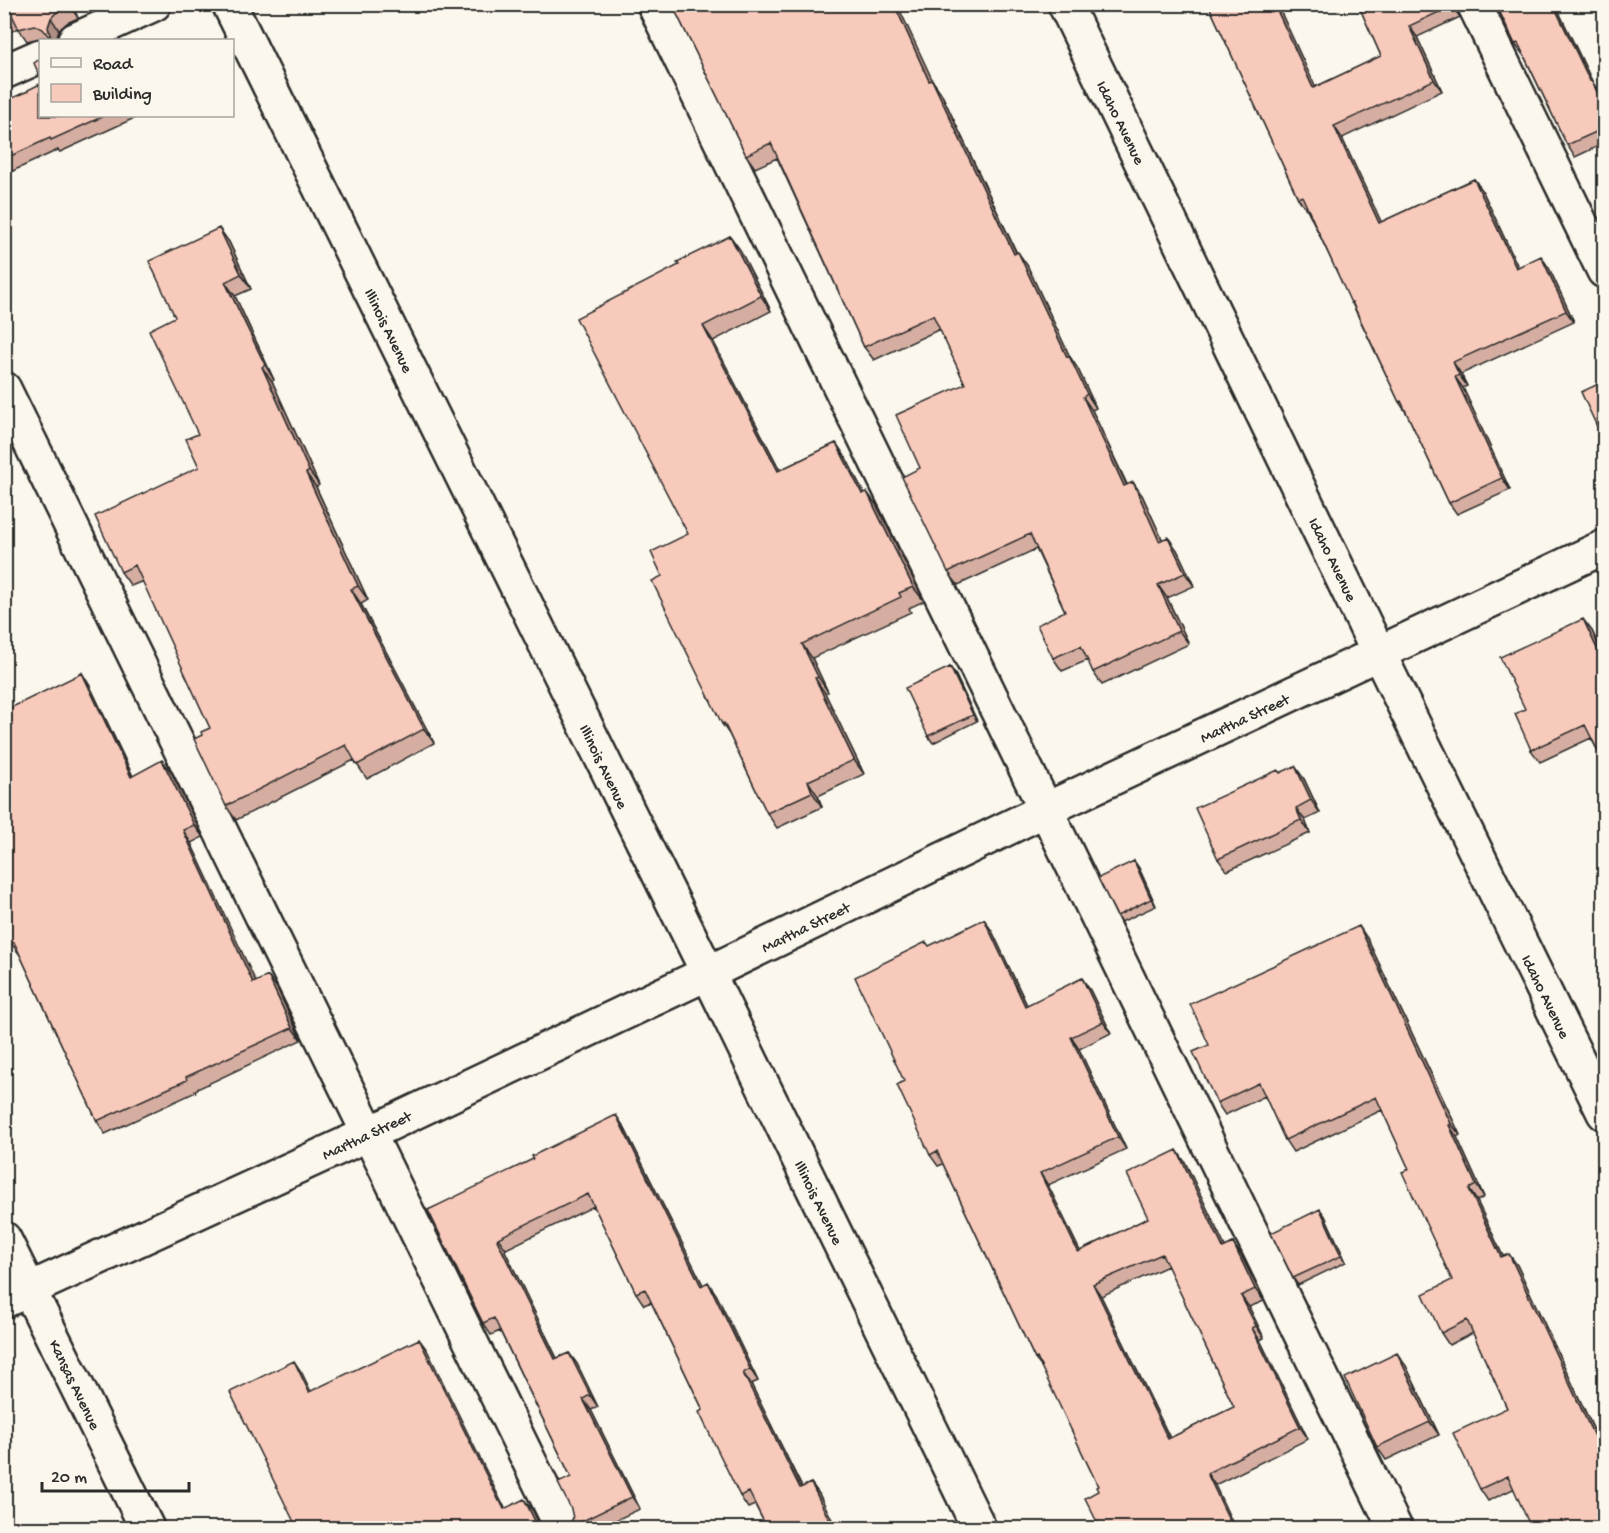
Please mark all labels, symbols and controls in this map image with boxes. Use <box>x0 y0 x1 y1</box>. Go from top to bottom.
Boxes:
legend <box>39 39 234 117</box>
text: Road <box>93 55 134 76</box>
street label: Idaho Avenue <box>1090 79 1148 169</box>
text: Building <box>92 85 152 106</box>
street label: Illinois Avenue <box>358 286 416 377</box>
street label: Idaho Avenue <box>1302 516 1360 606</box>
street label: Martha Street <box>1198 691 1294 749</box>
street label: Illinois Avenue <box>573 722 631 813</box>
street label: Martha Street <box>759 899 855 959</box>
street label: Idaho Avenue <box>1515 953 1573 1043</box>
street label: Martha Street <box>320 1108 416 1166</box>
street label: Illinois Avenue <box>788 1158 846 1249</box>
street label: Kansas Avenue <box>43 1337 103 1434</box>
scale bar <box>42 1455 189 1493</box>
text: 20 m <box>51 1468 87 1489</box>

